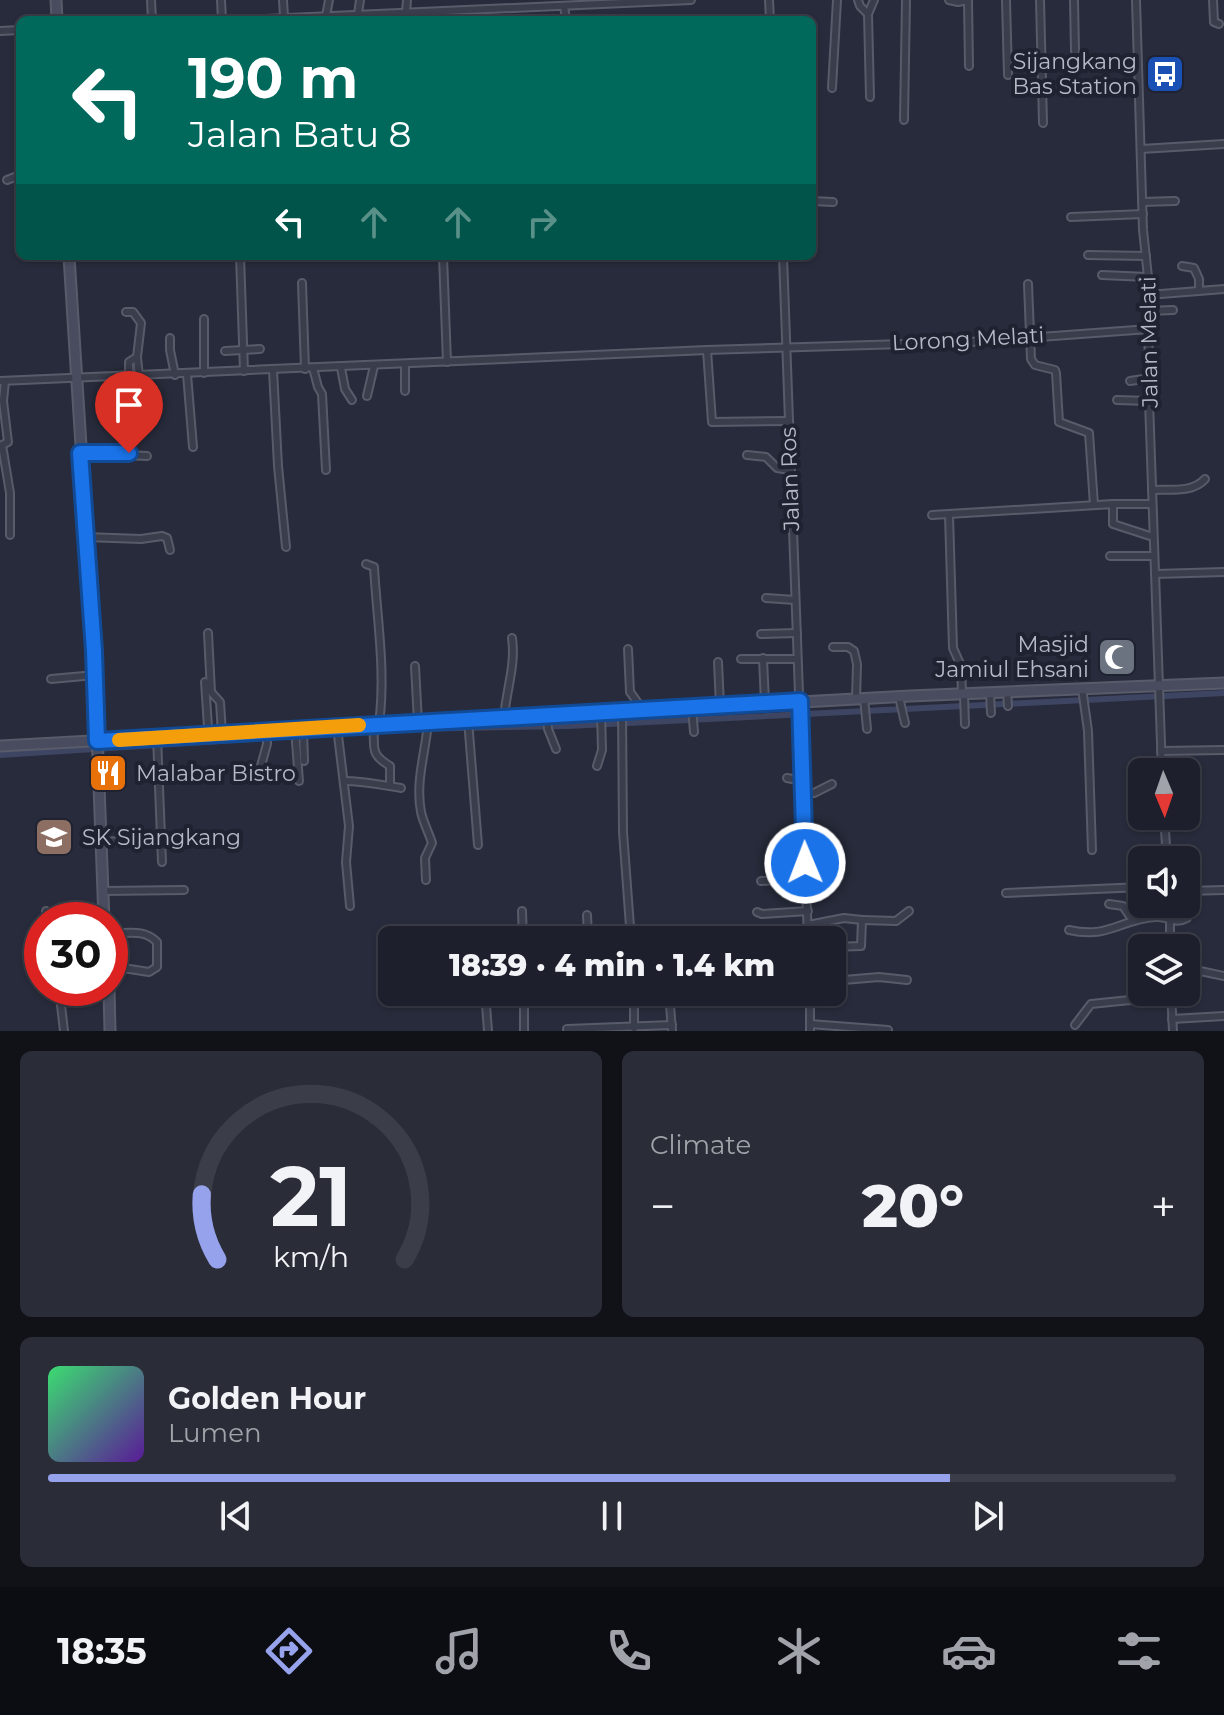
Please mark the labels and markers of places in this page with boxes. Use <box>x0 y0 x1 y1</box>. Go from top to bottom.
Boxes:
place label: Sijangkang Bas Station <box>1012 48 1137 100</box>
bus stop icon: Sijangkang Bas Station <box>1144 53 1186 95</box>
pin <box>95 371 163 453</box>
place label: Masjid Jamiul Ehsani <box>934 631 1089 683</box>
mosque icon: Masjid Jamiul Ehsani <box>1096 636 1138 678</box>
restaurant icon: Malabar Bistro <box>87 752 129 794</box>
place label: Malabar Bistro <box>136 760 296 787</box>
school or university icon: SK Sijangkang <box>33 816 75 858</box>
place label: SK Sijangkang <box>82 824 241 851</box>

